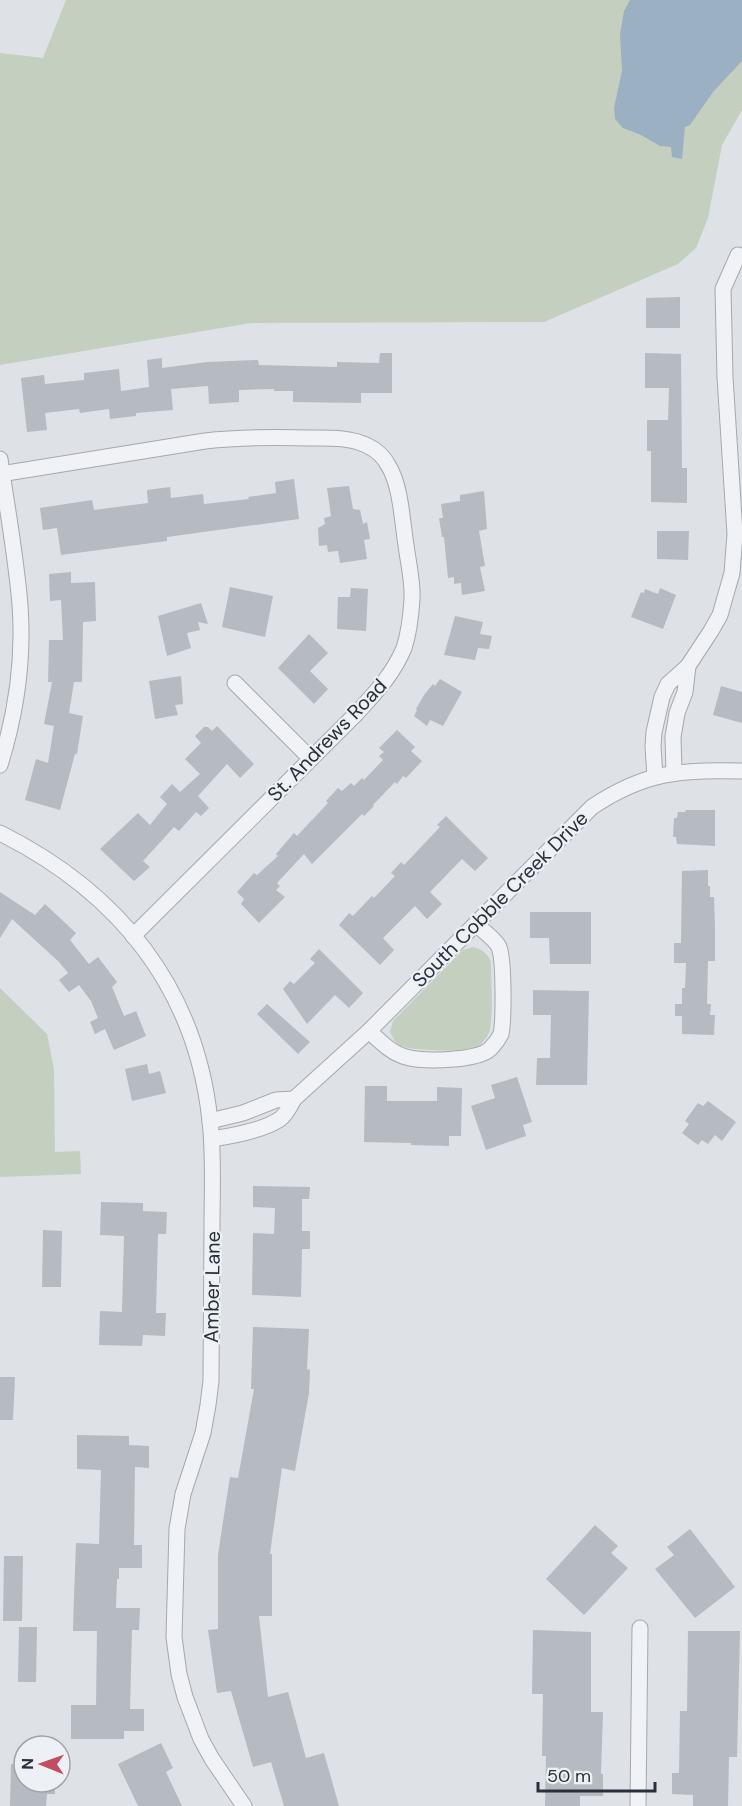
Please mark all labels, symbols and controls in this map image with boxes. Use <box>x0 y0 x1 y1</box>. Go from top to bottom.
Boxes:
street label: St. Andrews Road <box>262 673 392 807</box>
street label: South Cobble Creek Drive <box>406 805 594 993</box>
street label: Amber Lane <box>198 1231 226 1343</box>
north arrow <box>12 1734 72 1794</box>
scale bar <box>538 1755 655 1793</box>
text: N <box>17 1758 38 1770</box>
text: 50 m <box>547 1764 591 1788</box>

